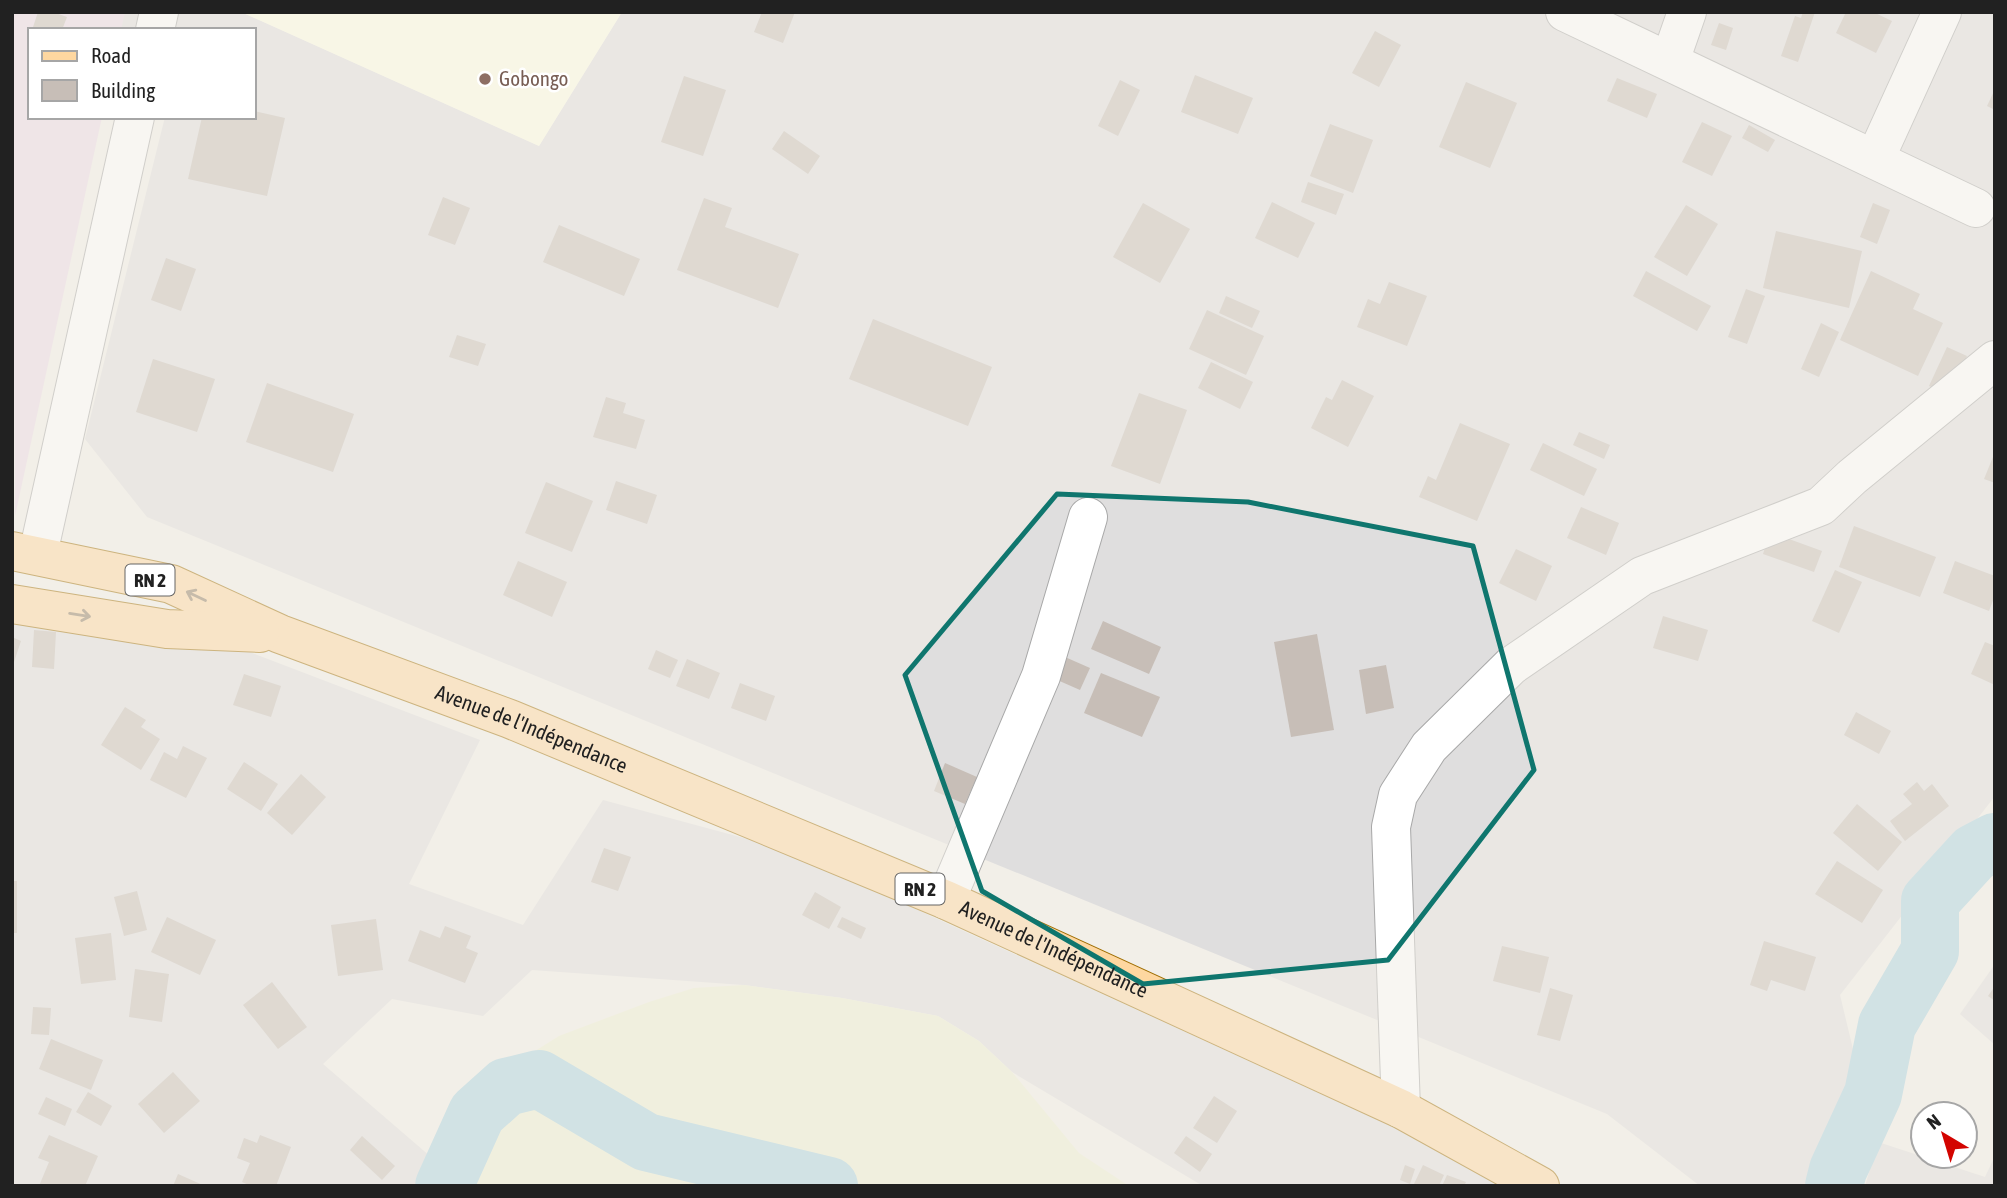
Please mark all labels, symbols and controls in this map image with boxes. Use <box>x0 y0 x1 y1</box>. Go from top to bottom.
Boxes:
legend <box>28 28 256 119</box>
text: Road <box>91 43 131 67</box>
place label: Gobongo <box>499 66 569 90</box>
marker: Gobongo <box>477 71 493 87</box>
text: Building <box>91 78 155 102</box>
road number: RN 2 <box>125 565 174 596</box>
one-way arrow <box>186 588 207 602</box>
one-way arrow <box>68 609 91 622</box>
street label: Avenue de l'Indépendance <box>432 679 631 777</box>
road number: RN 2 <box>895 874 944 904</box>
street label: Avenue de l'Indépendance <box>956 895 1152 1002</box>
north arrow <box>1909 1100 1979 1170</box>
text: N <box>1922 1109 1945 1134</box>

